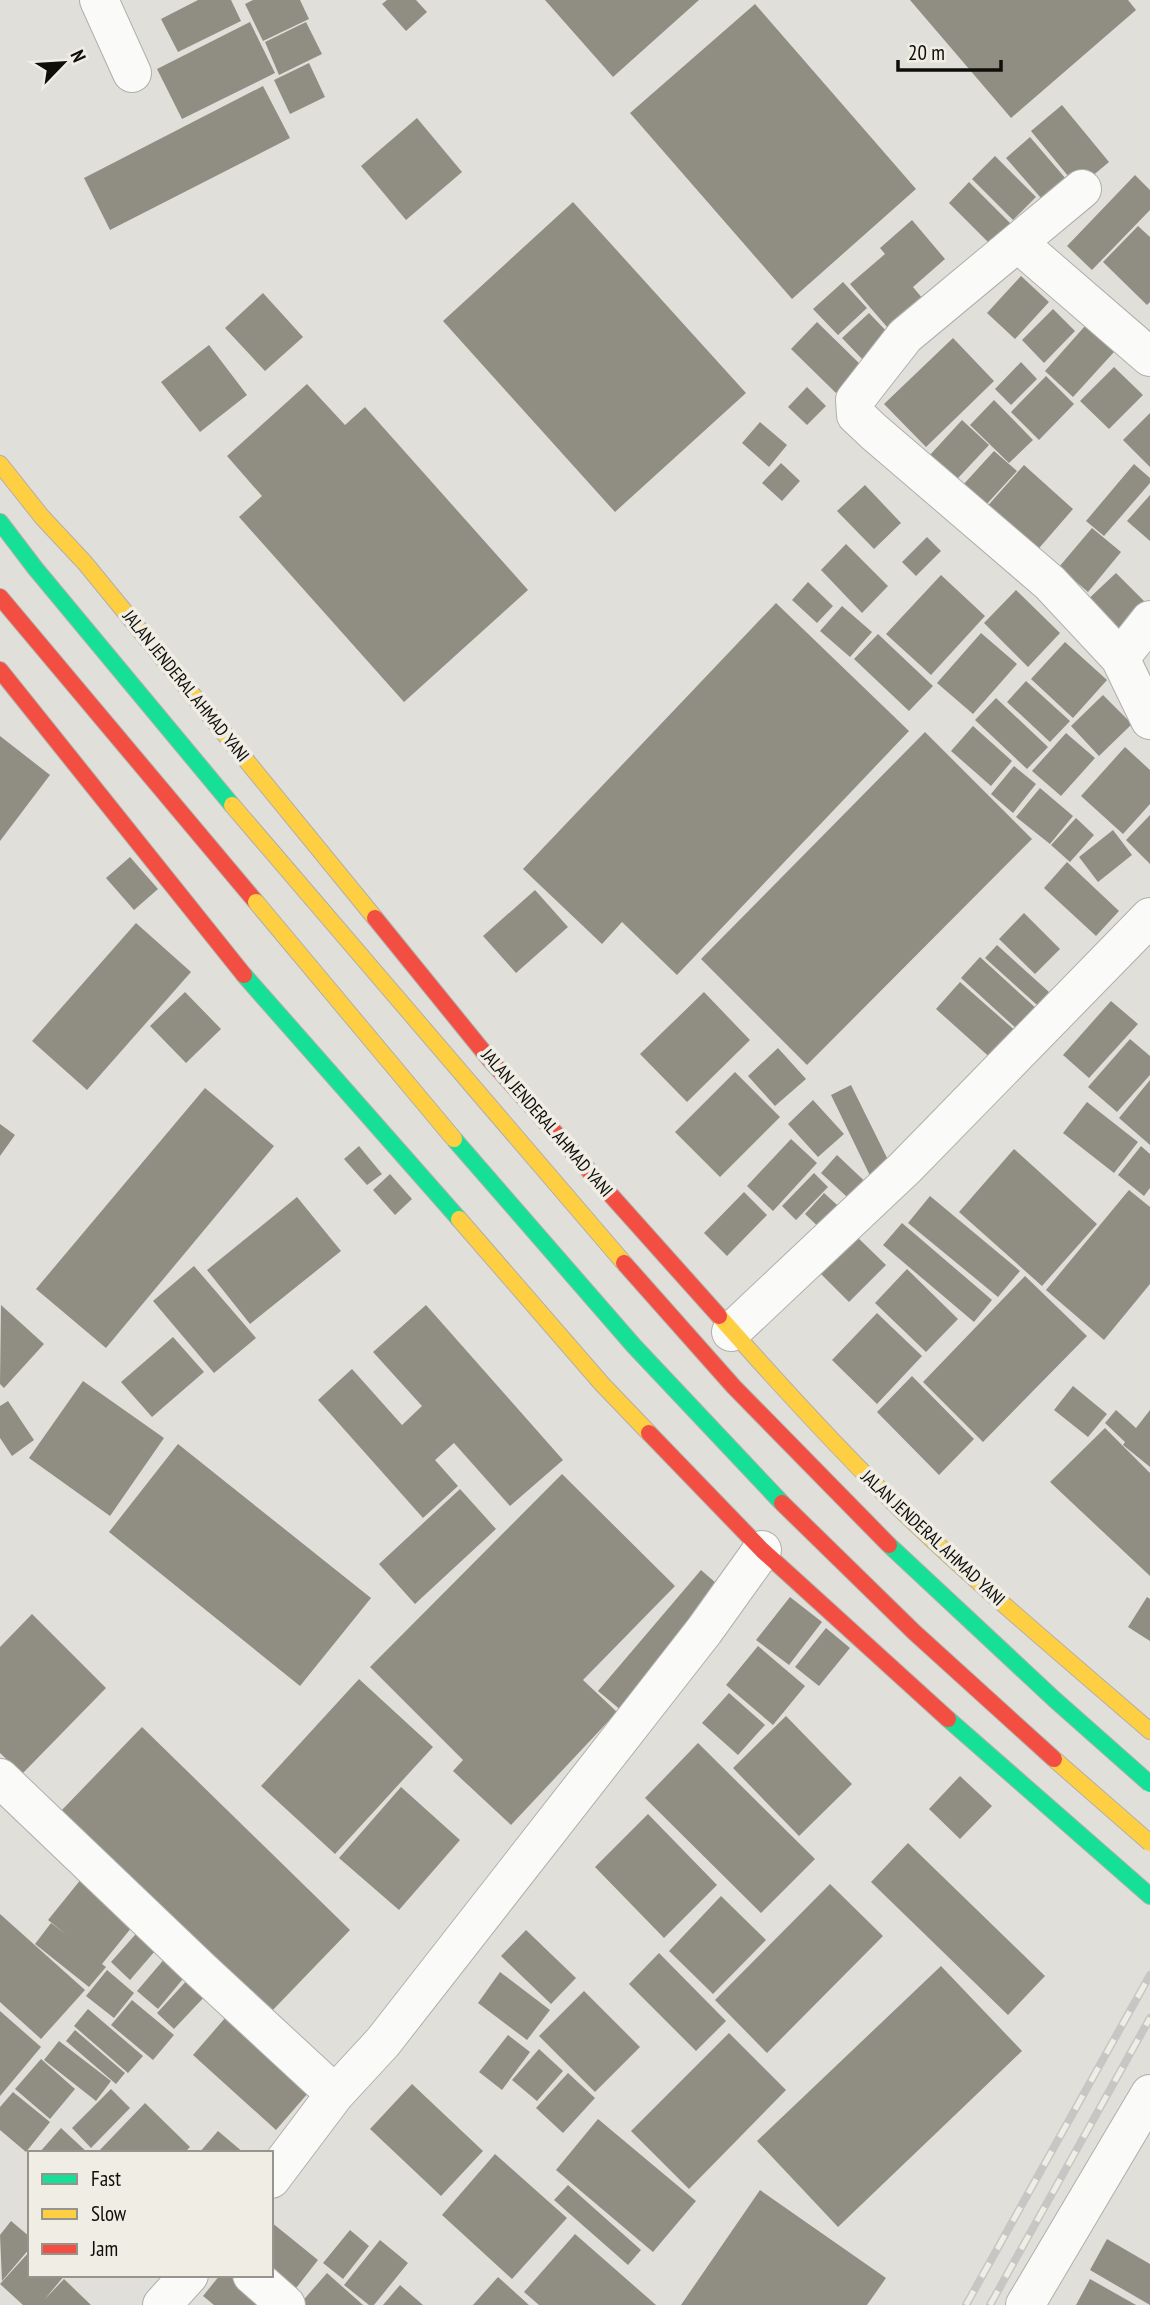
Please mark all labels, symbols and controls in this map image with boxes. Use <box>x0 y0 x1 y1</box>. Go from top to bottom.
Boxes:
north arrow <box>28 28 98 98</box>
scale bar <box>898 28 1001 72</box>
text: 20 m <box>908 39 945 66</box>
text: N <box>65 46 91 66</box>
street label: JALAN JENDERAL AHMAD YANI <box>117 604 255 766</box>
street label: JALAN JENDERAL AHMAD YANI <box>476 1043 618 1201</box>
street label: JALAN JENDERAL AHMAD YANI <box>856 1464 1010 1610</box>
legend <box>28 2151 273 2277</box>
text: Fast <box>91 2165 121 2192</box>
text: Slow <box>91 2200 127 2227</box>
text: Jam <box>90 2235 118 2262</box>

